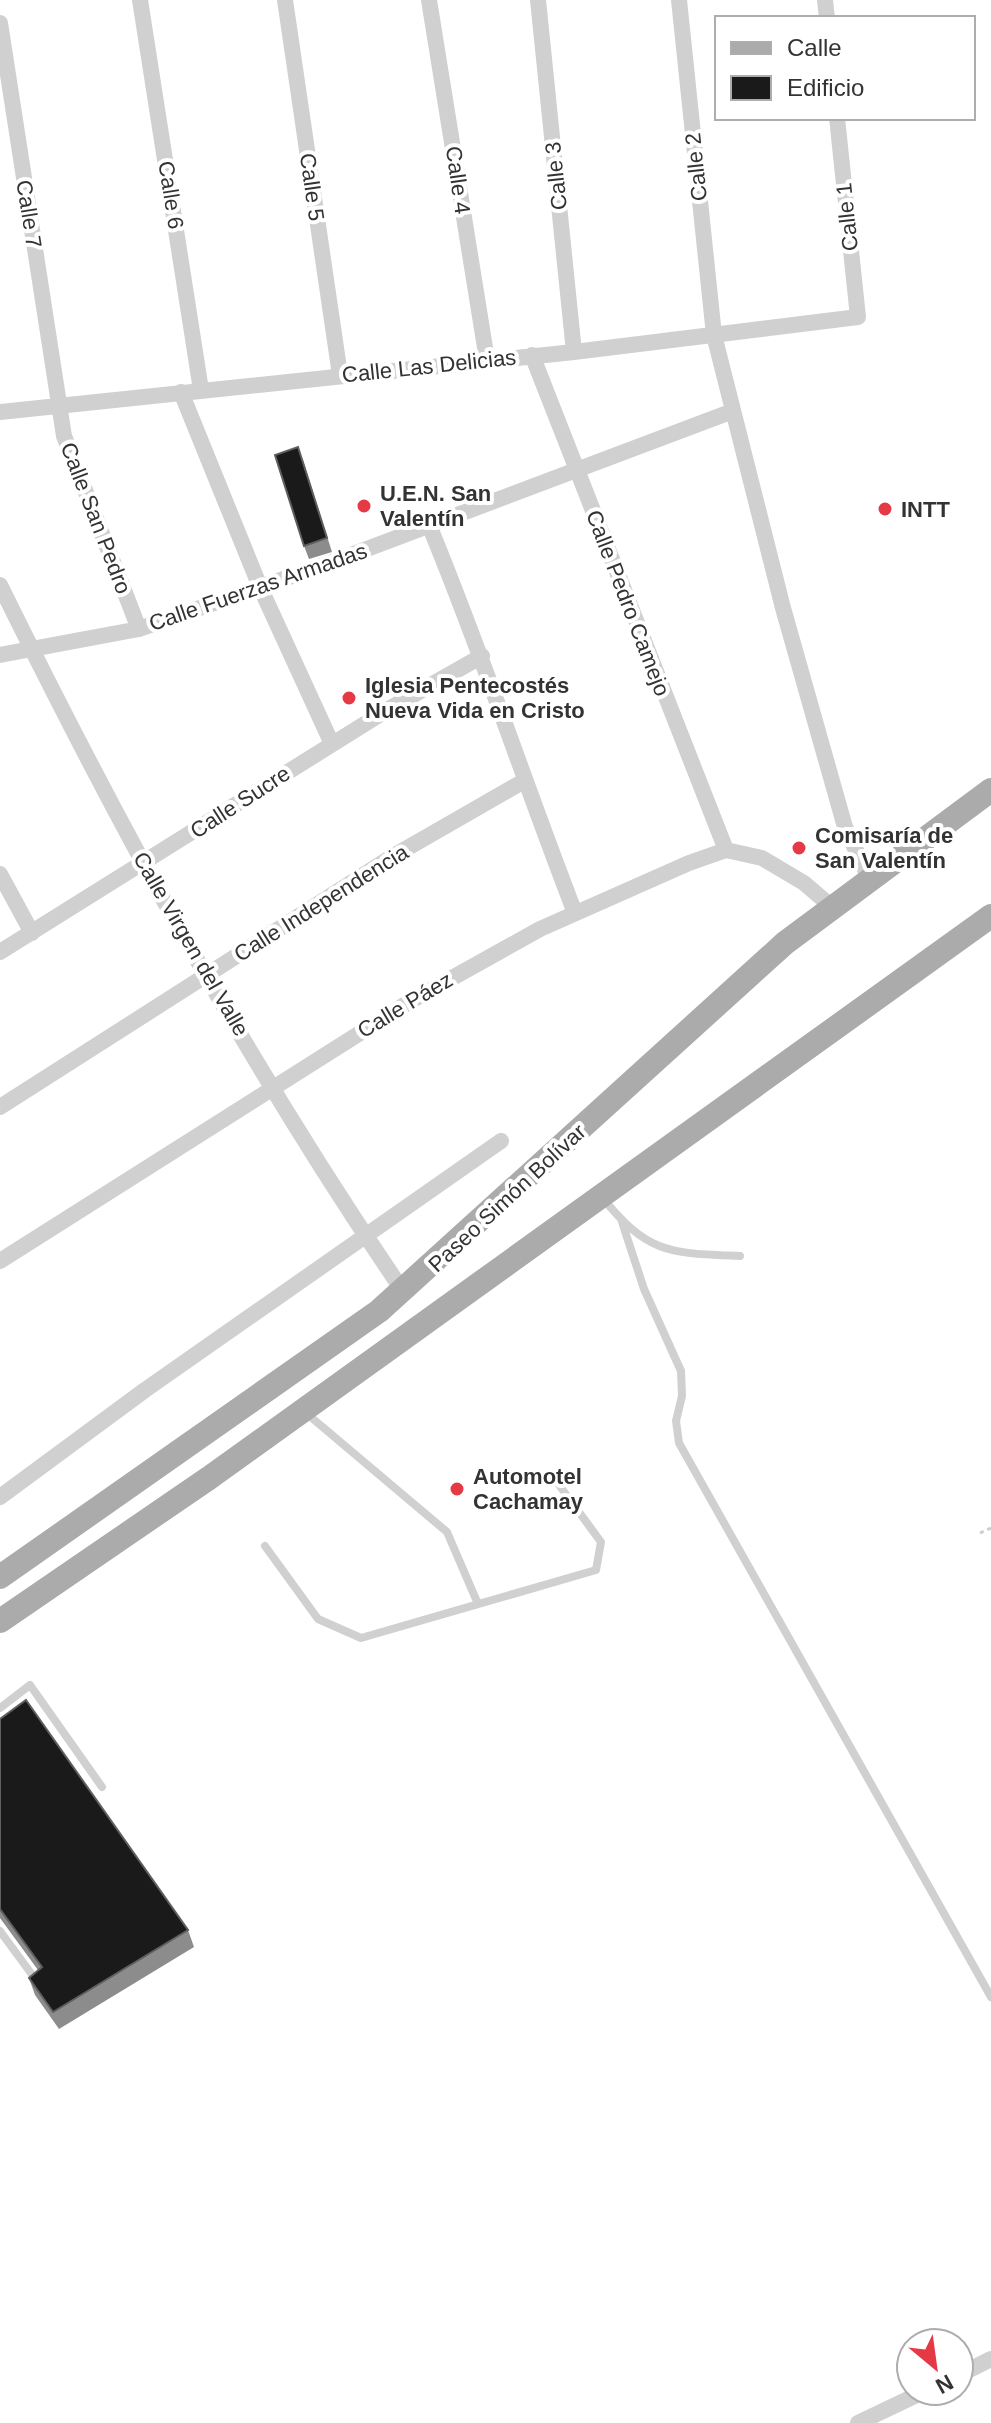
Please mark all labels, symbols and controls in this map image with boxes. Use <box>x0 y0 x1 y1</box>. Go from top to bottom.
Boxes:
legend <box>715 16 975 120</box>
text: Calle <box>787 34 842 61</box>
text: Edificio <box>787 74 864 101</box>
street label: Calle 2 <box>680 132 712 202</box>
street label: Calle 3 <box>540 141 572 211</box>
street label: Calle 4 <box>441 144 475 216</box>
street label: Calle 5 <box>295 151 329 223</box>
street label: Calle 6 <box>153 159 189 231</box>
street label: Calle 7 <box>11 178 47 250</box>
street label: Calle 1 <box>831 182 863 252</box>
street label: Calle Las Delicias <box>341 344 517 388</box>
street label: Calle San Pedro <box>56 439 136 597</box>
place label: U.E.N. San Valentín <box>380 481 491 531</box>
marker: U.E.N. San Valentín <box>355 497 373 515</box>
place label: INTT <box>901 497 950 522</box>
marker: INTT <box>876 500 894 518</box>
street label: Calle Pedro Camejo <box>581 507 675 699</box>
street label: Calle Fuerzas Armadas <box>146 538 370 636</box>
place label: Iglesia Pentecostés Nueva Vida en Cristo <box>365 673 585 723</box>
marker: Iglesia Pentecostés Nueva Vida en Cristo <box>340 689 358 707</box>
street label: Calle Sucre <box>186 761 294 843</box>
place label: Comisaría de San Valentín <box>815 823 953 873</box>
street label: Calle Independencia <box>229 839 413 967</box>
marker: Comisaría de San Valentín <box>790 839 808 857</box>
street label: Calle Virgen del Valle <box>128 848 254 1040</box>
street label: Calle Páez <box>353 967 457 1043</box>
street label: Paseo Simón Bolívar <box>423 1119 591 1277</box>
place label: Automotel Cachamay <box>473 1464 584 1514</box>
marker: Automotel Cachamay <box>448 1480 466 1498</box>
north arrow <box>895 2327 975 2407</box>
text: N <box>931 2369 957 2399</box>

